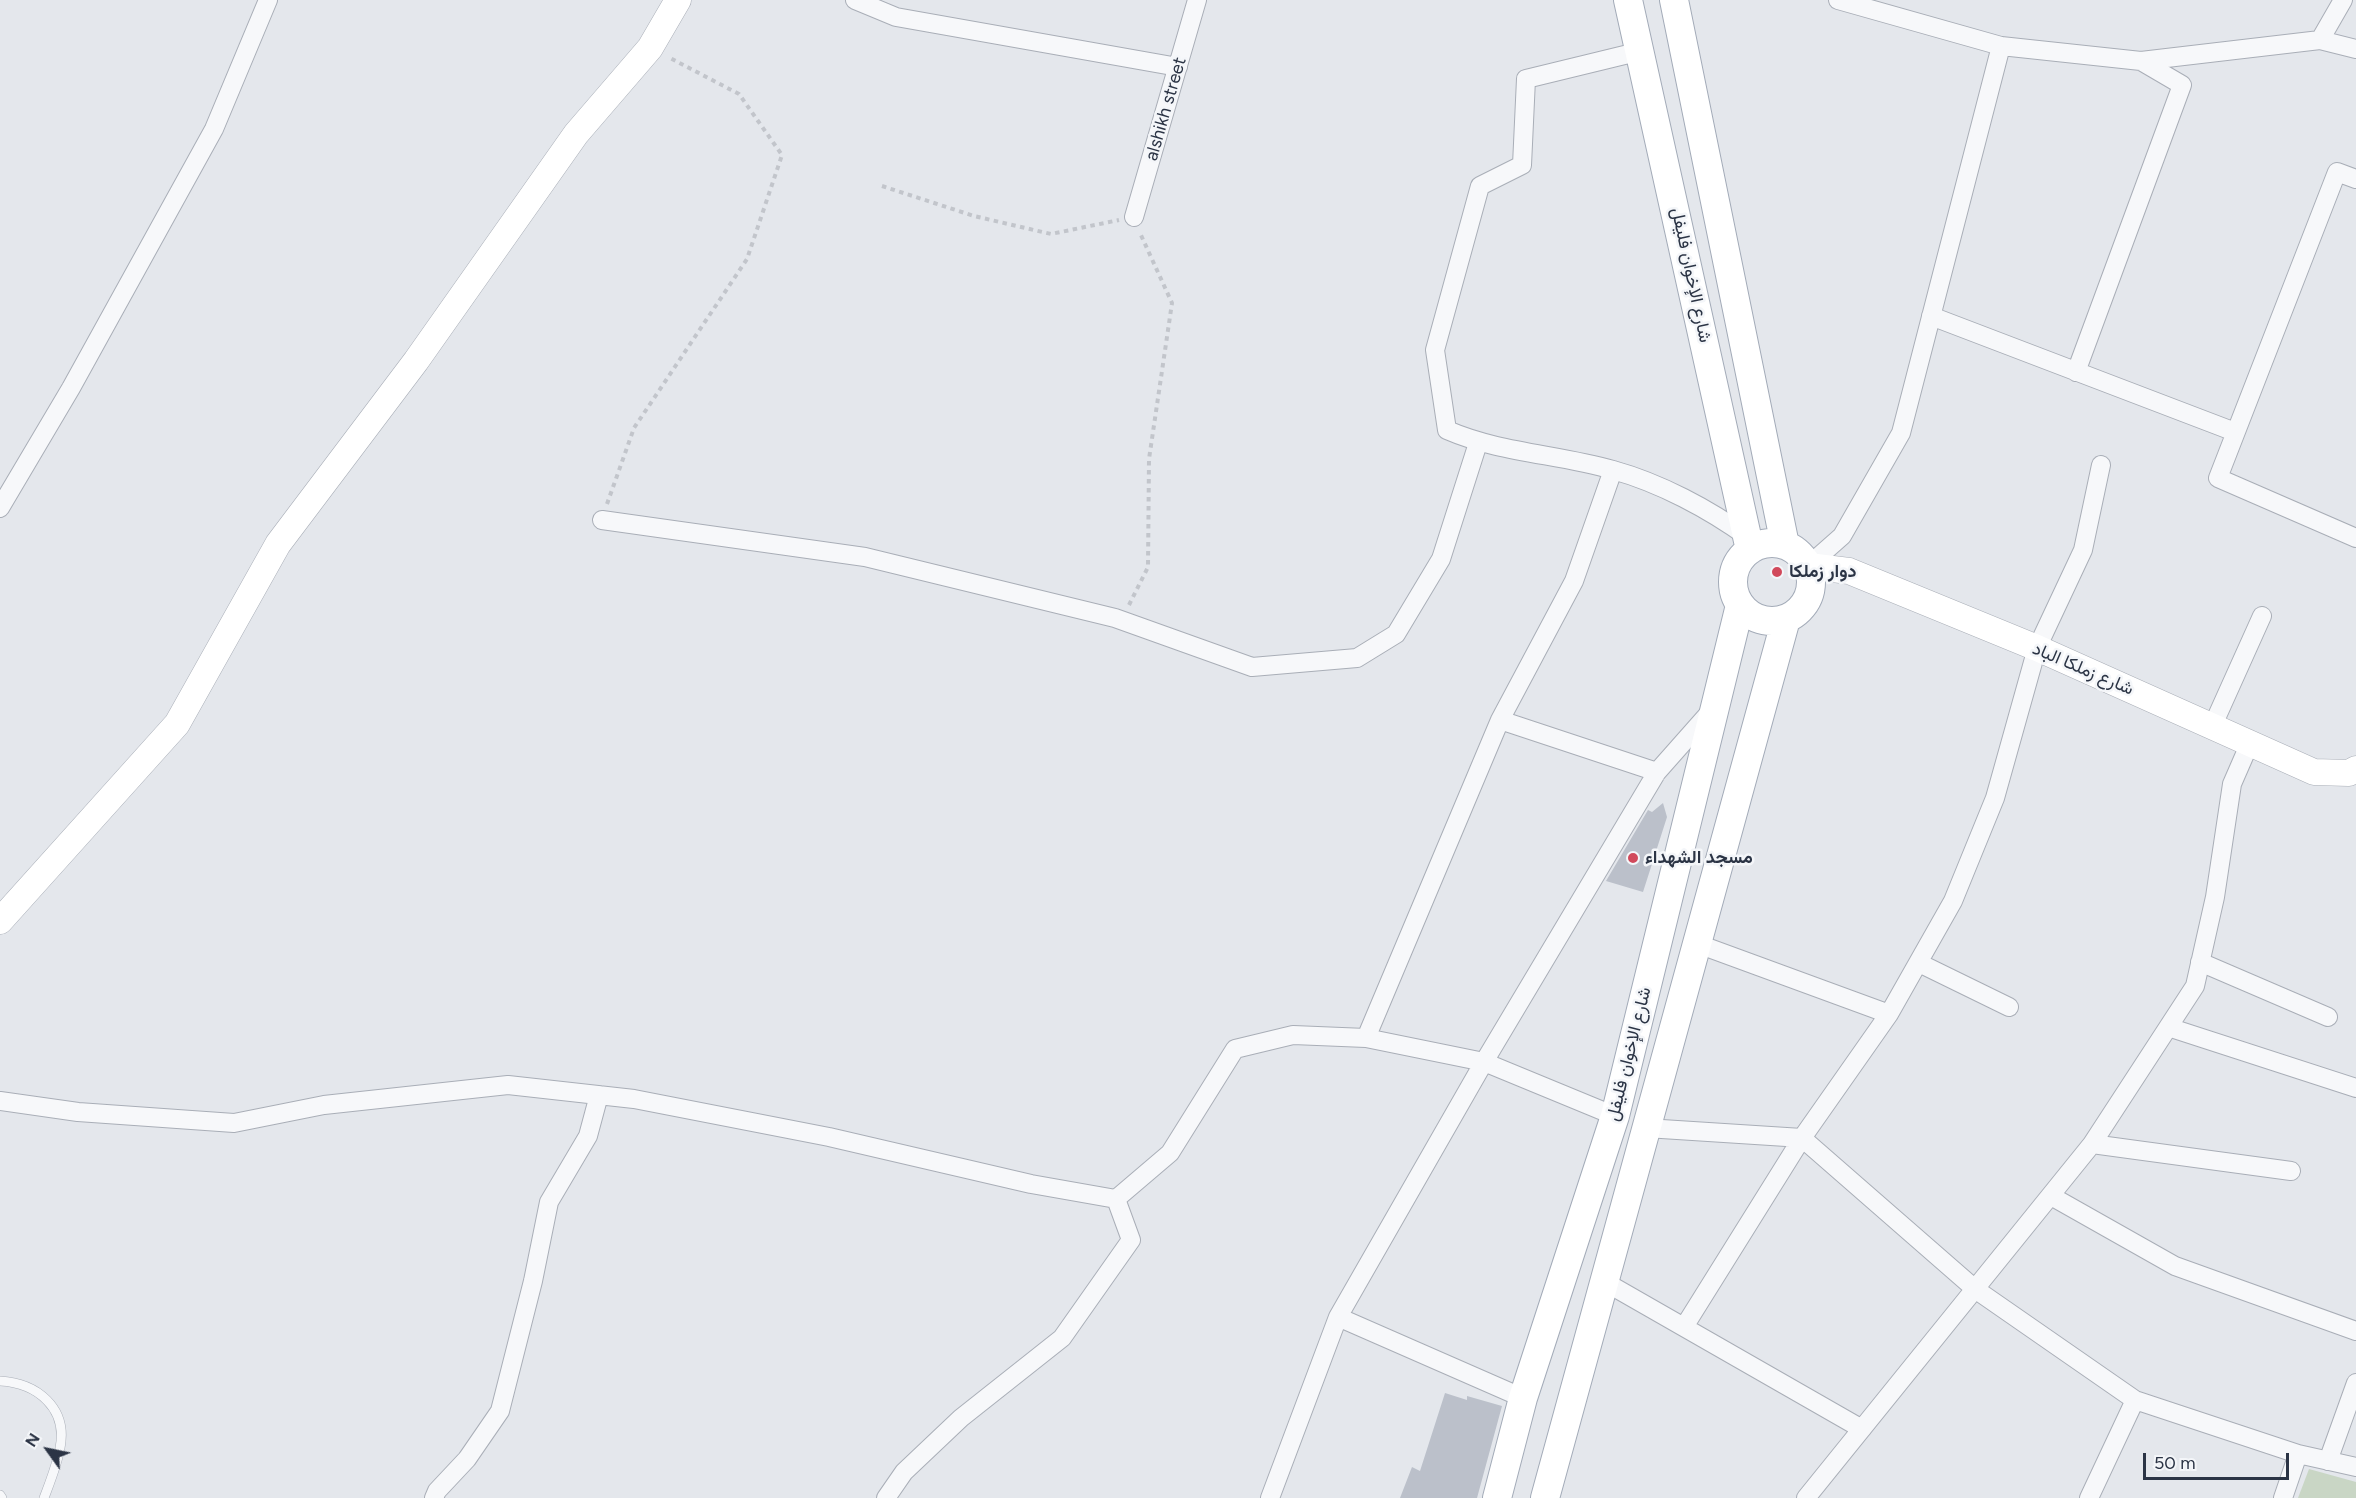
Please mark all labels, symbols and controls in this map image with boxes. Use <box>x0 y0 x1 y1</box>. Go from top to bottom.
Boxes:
street label: alshikh street <box>1141 55 1191 163</box>
street label: شارع الإخوان فليفل <box>1666 206 1716 344</box>
place label: دوار زملكا <box>1789 561 1857 583</box>
marker: دوار زملكا <box>1770 565 1784 579</box>
street label: شارع زملكا الباد <box>2029 638 2137 700</box>
place label: مسجد الشهداء <box>1645 847 1753 869</box>
marker: مسجد الشهداء <box>1626 851 1640 865</box>
street label: شارع الإخوان فليفل <box>1602 985 1656 1123</box>
north arrow <box>18 1420 78 1480</box>
text: N <box>21 1430 44 1450</box>
scale bar <box>2146 1441 2292 1479</box>
text: 50 m <box>2154 1452 2196 1474</box>

